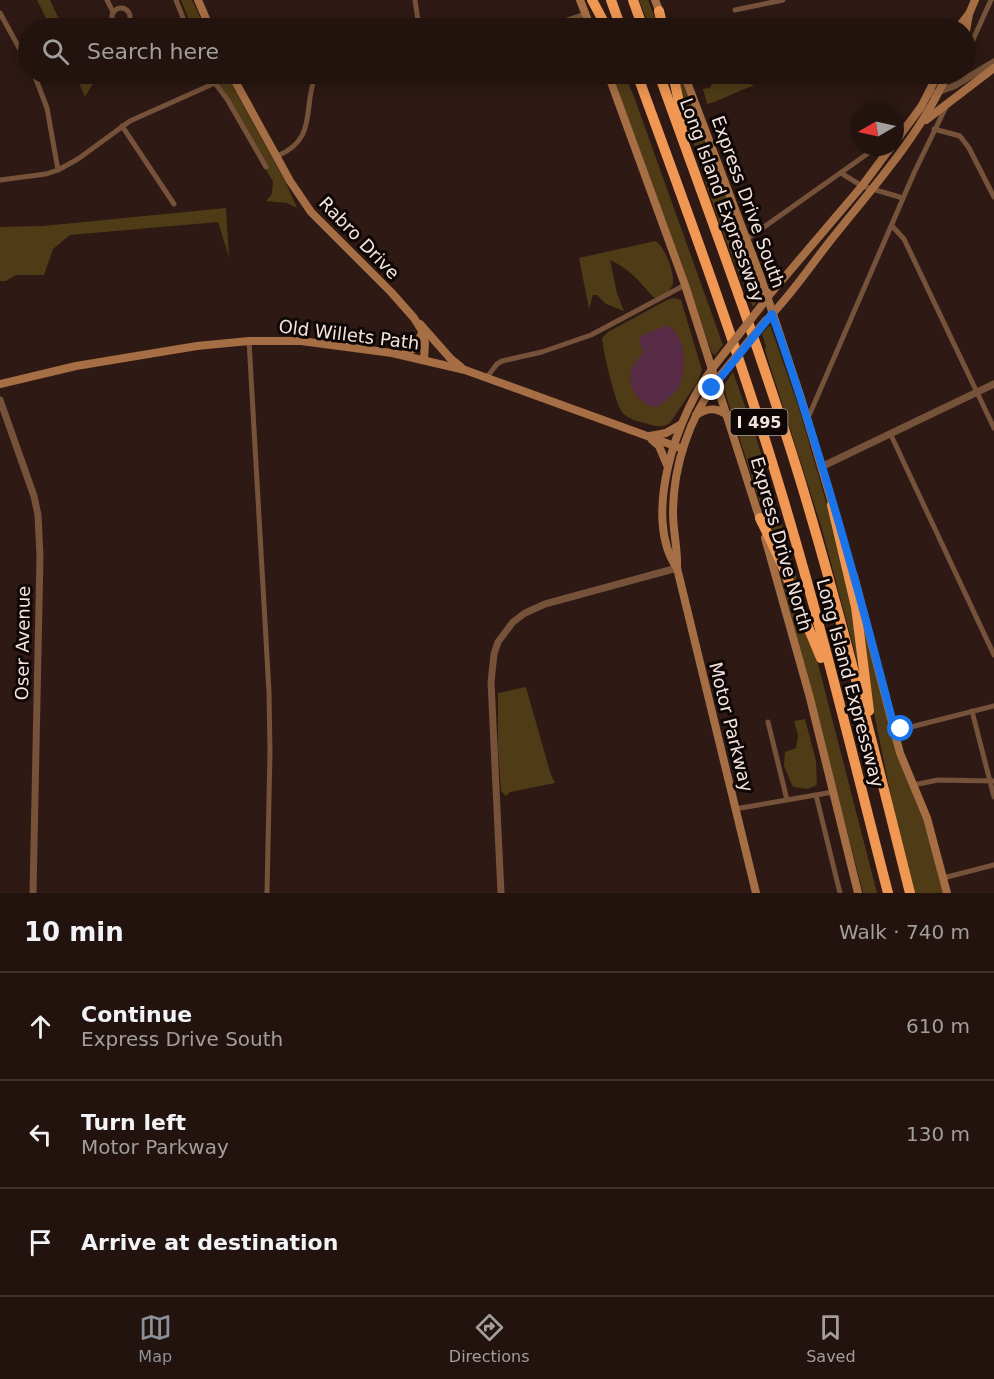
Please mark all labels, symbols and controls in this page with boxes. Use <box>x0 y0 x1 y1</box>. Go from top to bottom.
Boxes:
search box <box>18 18 976 84</box>
icon: search <box>39 35 72 68</box>
text: Search here <box>87 39 219 64</box>
street label: Long Island Expressway <box>676 95 769 305</box>
north arrow <box>850 102 904 156</box>
street label: Express Drive South <box>707 113 789 291</box>
street label: Rabro Drive <box>315 192 404 283</box>
street label: Old Willets Path <box>278 315 421 354</box>
route end <box>698 374 724 400</box>
road number: I 495 <box>730 409 788 435</box>
street label: Express Drive North <box>747 454 816 633</box>
street label: Long Island Expressway <box>812 576 889 790</box>
street label: Oser Avenue <box>11 586 34 700</box>
street label: Motor Parkway <box>705 660 758 794</box>
route start <box>887 715 913 741</box>
text: 10 min <box>24 917 124 947</box>
text: Walk · 740 m <box>839 920 970 944</box>
text: Continue <box>81 1002 192 1027</box>
icon: ahead <box>24 1010 57 1043</box>
text: 610 m <box>906 1014 970 1038</box>
text: Express Drive South <box>81 1027 283 1051</box>
text: Turn left <box>81 1110 186 1135</box>
icon: left <box>24 1118 57 1151</box>
text: 130 m <box>906 1122 970 1146</box>
text: Motor Parkway <box>81 1135 229 1159</box>
icon: arrive <box>24 1226 57 1259</box>
text: Arrive at destination <box>81 1230 338 1255</box>
tab: Map <box>138 1311 172 1366</box>
tab: Directions <box>449 1311 529 1366</box>
tab: Saved <box>806 1311 856 1366</box>

